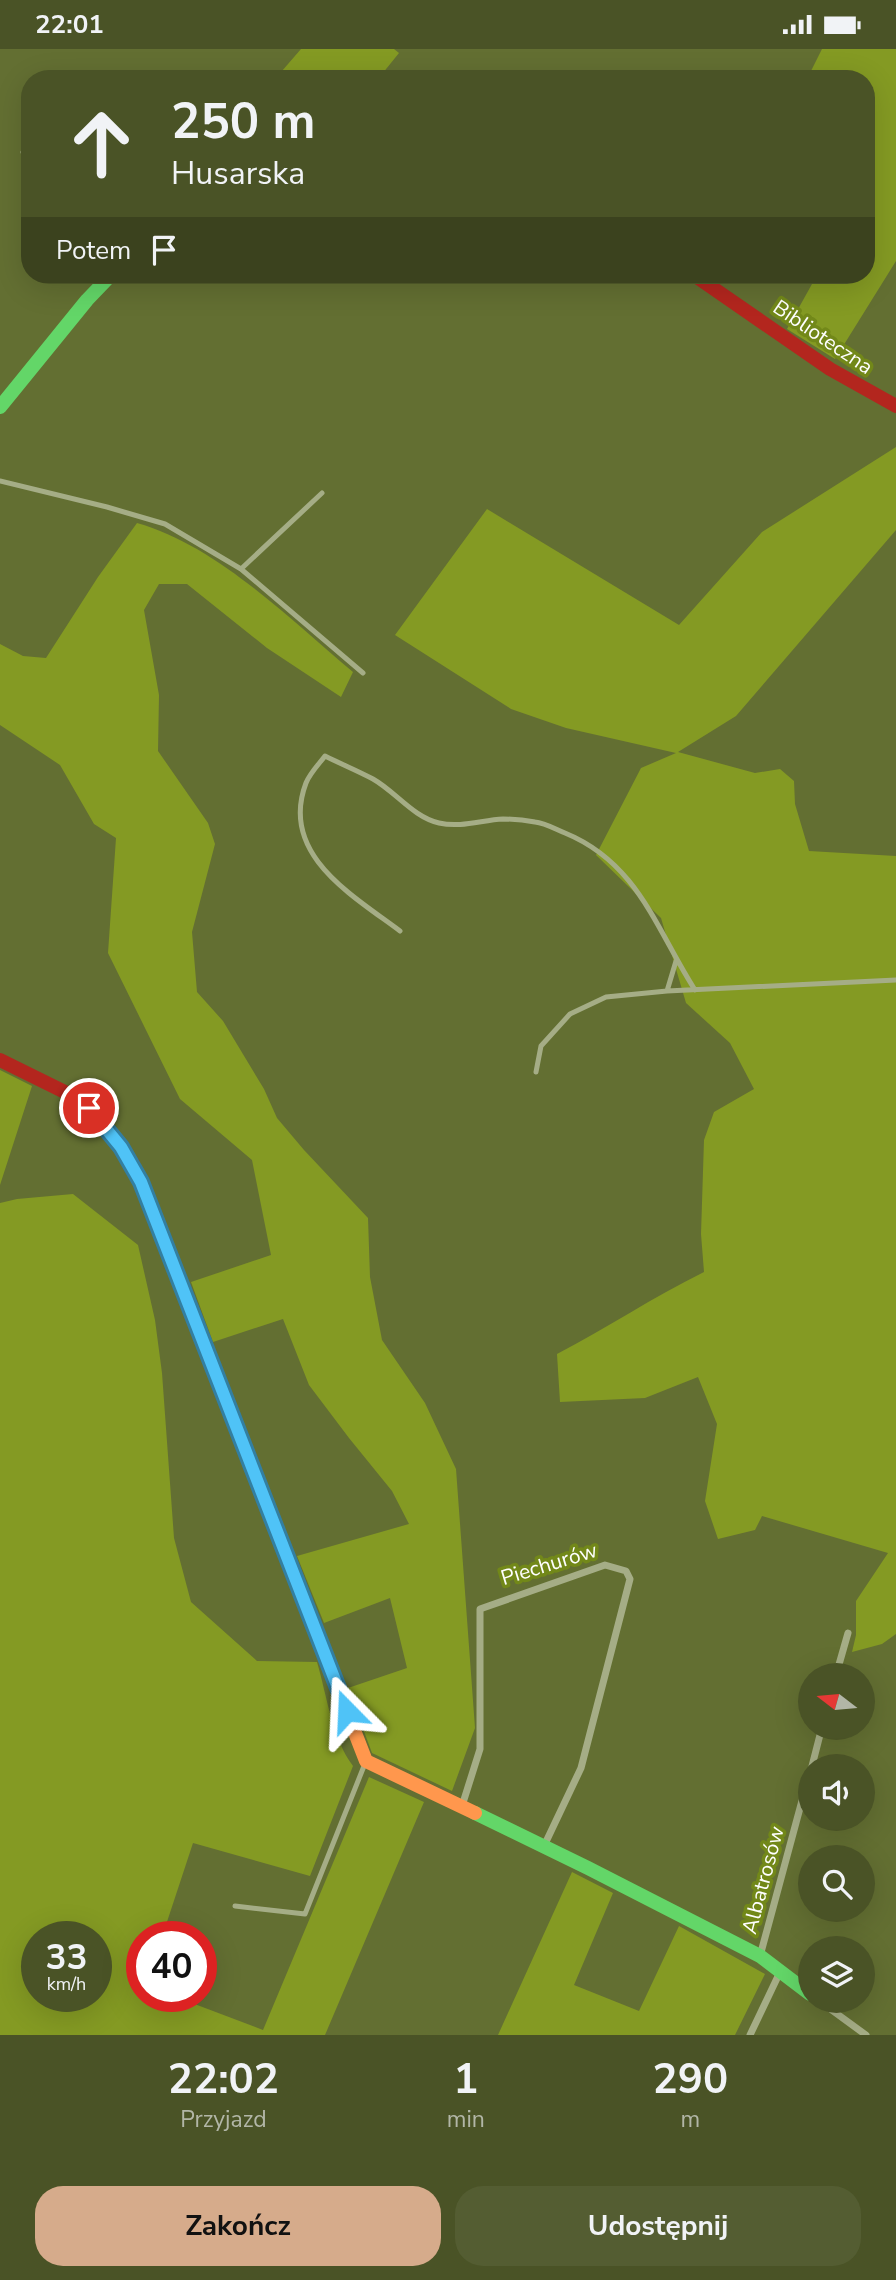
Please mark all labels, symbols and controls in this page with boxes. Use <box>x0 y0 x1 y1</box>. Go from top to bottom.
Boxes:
text: 22:01 <box>35 7 104 42</box>
text: 250 m <box>171 88 315 155</box>
icon: ahead <box>56 98 147 189</box>
text: Husarska <box>171 152 305 195</box>
icon: arrive <box>145 231 183 269</box>
text: Potem <box>56 233 131 268</box>
street label: Biblioteczna <box>768 293 878 381</box>
pin <box>59 1078 119 1138</box>
icon: arrive <box>70 1089 108 1127</box>
street label: Piechurów <box>497 1536 601 1592</box>
north arrow <box>798 1663 875 1739</box>
map controls <box>798 1663 875 2013</box>
position arrow <box>310 1674 384 1748</box>
button: sound <box>798 1754 875 1831</box>
street label: Albatrosów <box>735 1823 791 1937</box>
button: search <box>798 1845 875 1922</box>
speed limit sign: 40 <box>126 1921 217 2012</box>
text: 33 <box>45 1934 88 1981</box>
button: layers <box>798 1936 875 2013</box>
text: km/h <box>47 1972 86 1996</box>
text: 22:02 <box>168 2051 279 2108</box>
text: 1 <box>453 2051 478 2108</box>
text: 290 <box>653 2051 728 2108</box>
text: Przyjazd <box>180 2104 267 2135</box>
text: min <box>447 2104 485 2135</box>
text: m <box>681 2104 700 2135</box>
button: Zakończ <box>35 2186 441 2266</box>
button: Udostępnij <box>455 2186 861 2266</box>

